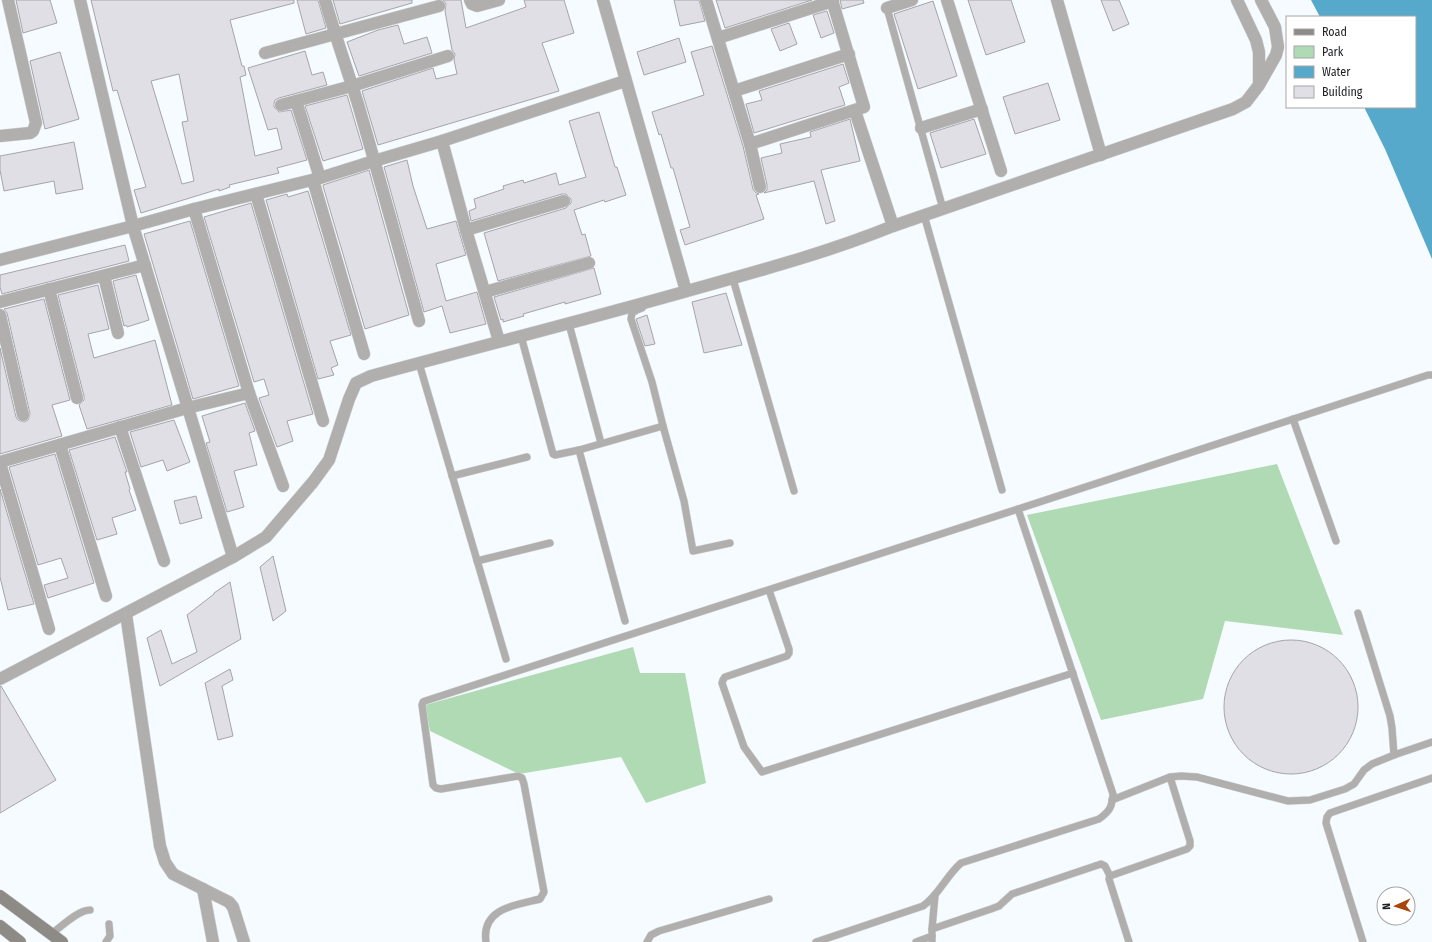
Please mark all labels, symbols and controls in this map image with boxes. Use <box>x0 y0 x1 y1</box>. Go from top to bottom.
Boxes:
legend <box>1286 16 1416 108</box>
text: Road <box>1322 25 1347 39</box>
text: Park <box>1322 45 1344 59</box>
text: Water <box>1322 65 1351 79</box>
text: Building <box>1322 85 1363 99</box>
north arrow <box>1376 886 1416 926</box>
text: N <box>1380 903 1393 910</box>

